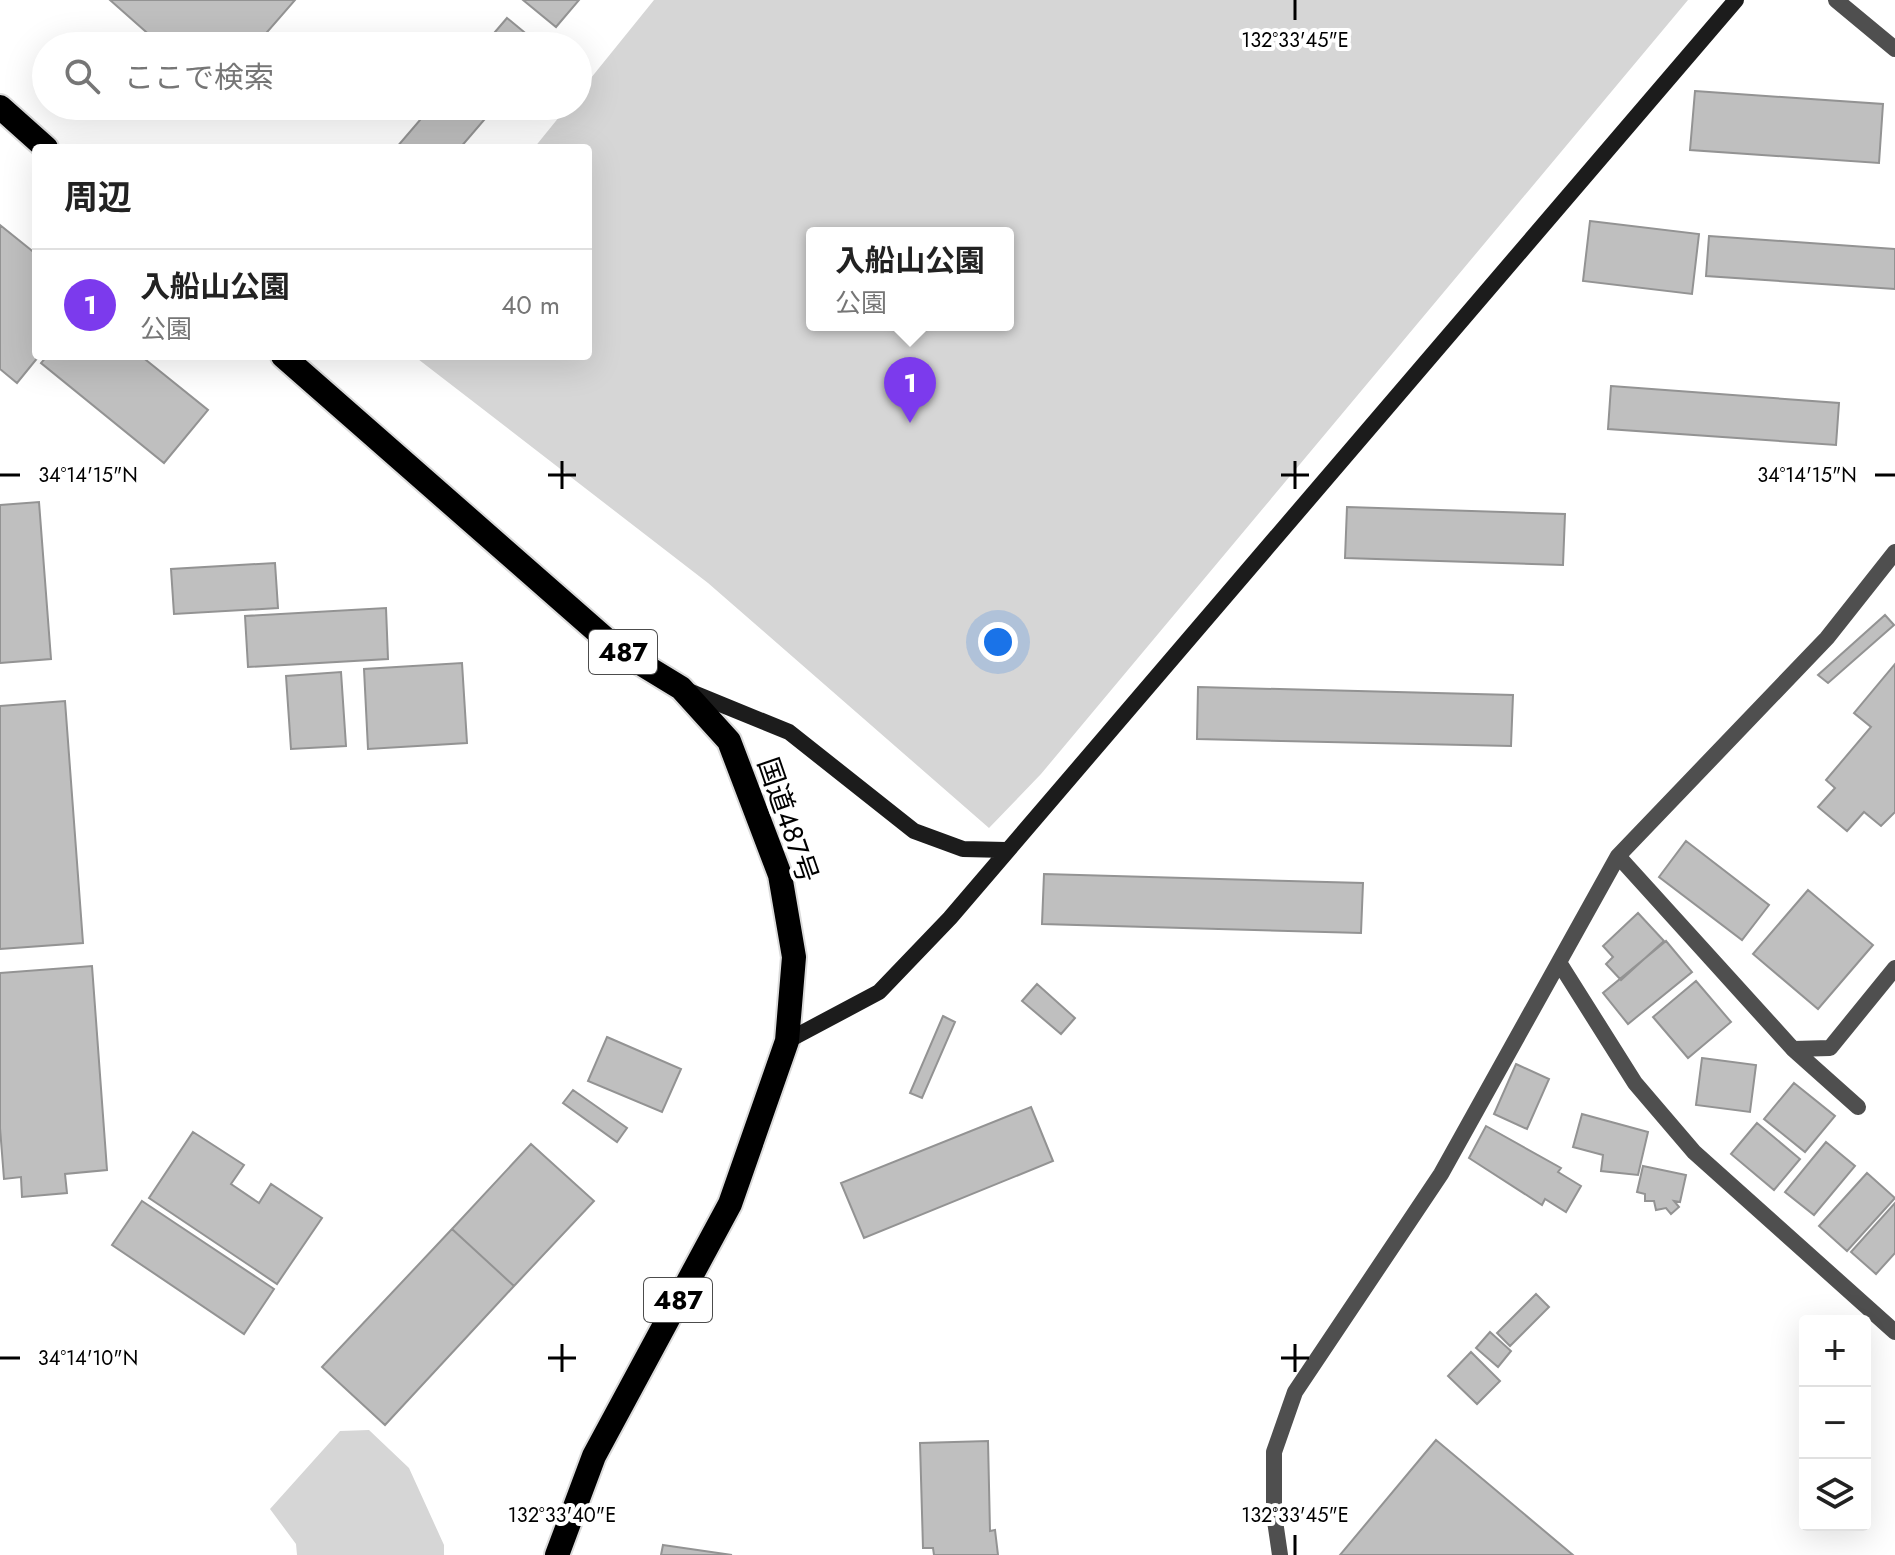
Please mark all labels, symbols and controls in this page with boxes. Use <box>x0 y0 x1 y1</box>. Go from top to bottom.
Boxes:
text: 132°33'45"E <box>1241 26 1349 55</box>
search box <box>32 32 592 120</box>
icon: search <box>60 54 104 98</box>
text: ここで検索 <box>124 56 274 99</box>
text: 周辺 <box>64 173 132 222</box>
popup <box>806 227 1014 331</box>
text: 入船山公園 <box>835 239 985 282</box>
text: 入船山公園 <box>140 265 290 308</box>
text: 公園 <box>835 284 887 322</box>
text: 1 <box>83 286 97 324</box>
text: 40 m <box>501 286 560 324</box>
text: 公園 <box>140 310 192 348</box>
pin: 1 <box>884 357 936 423</box>
text: 34°14'15"N <box>38 461 138 490</box>
text: 34°14'15"N <box>1757 461 1857 490</box>
your location <box>978 622 1018 662</box>
road number: 487 <box>589 630 657 674</box>
street label: 国道487号 <box>747 752 829 888</box>
road number: 487 <box>644 1278 712 1322</box>
map controls <box>1799 1315 1871 1531</box>
button: + <box>1799 1315 1871 1387</box>
text: 34°14'10"N <box>38 1344 138 1373</box>
button: − <box>1799 1387 1871 1459</box>
button: layers <box>1799 1459 1871 1531</box>
text: 132°33'40"E <box>508 1501 616 1530</box>
text: 132°33'45"E <box>1241 1501 1349 1530</box>

